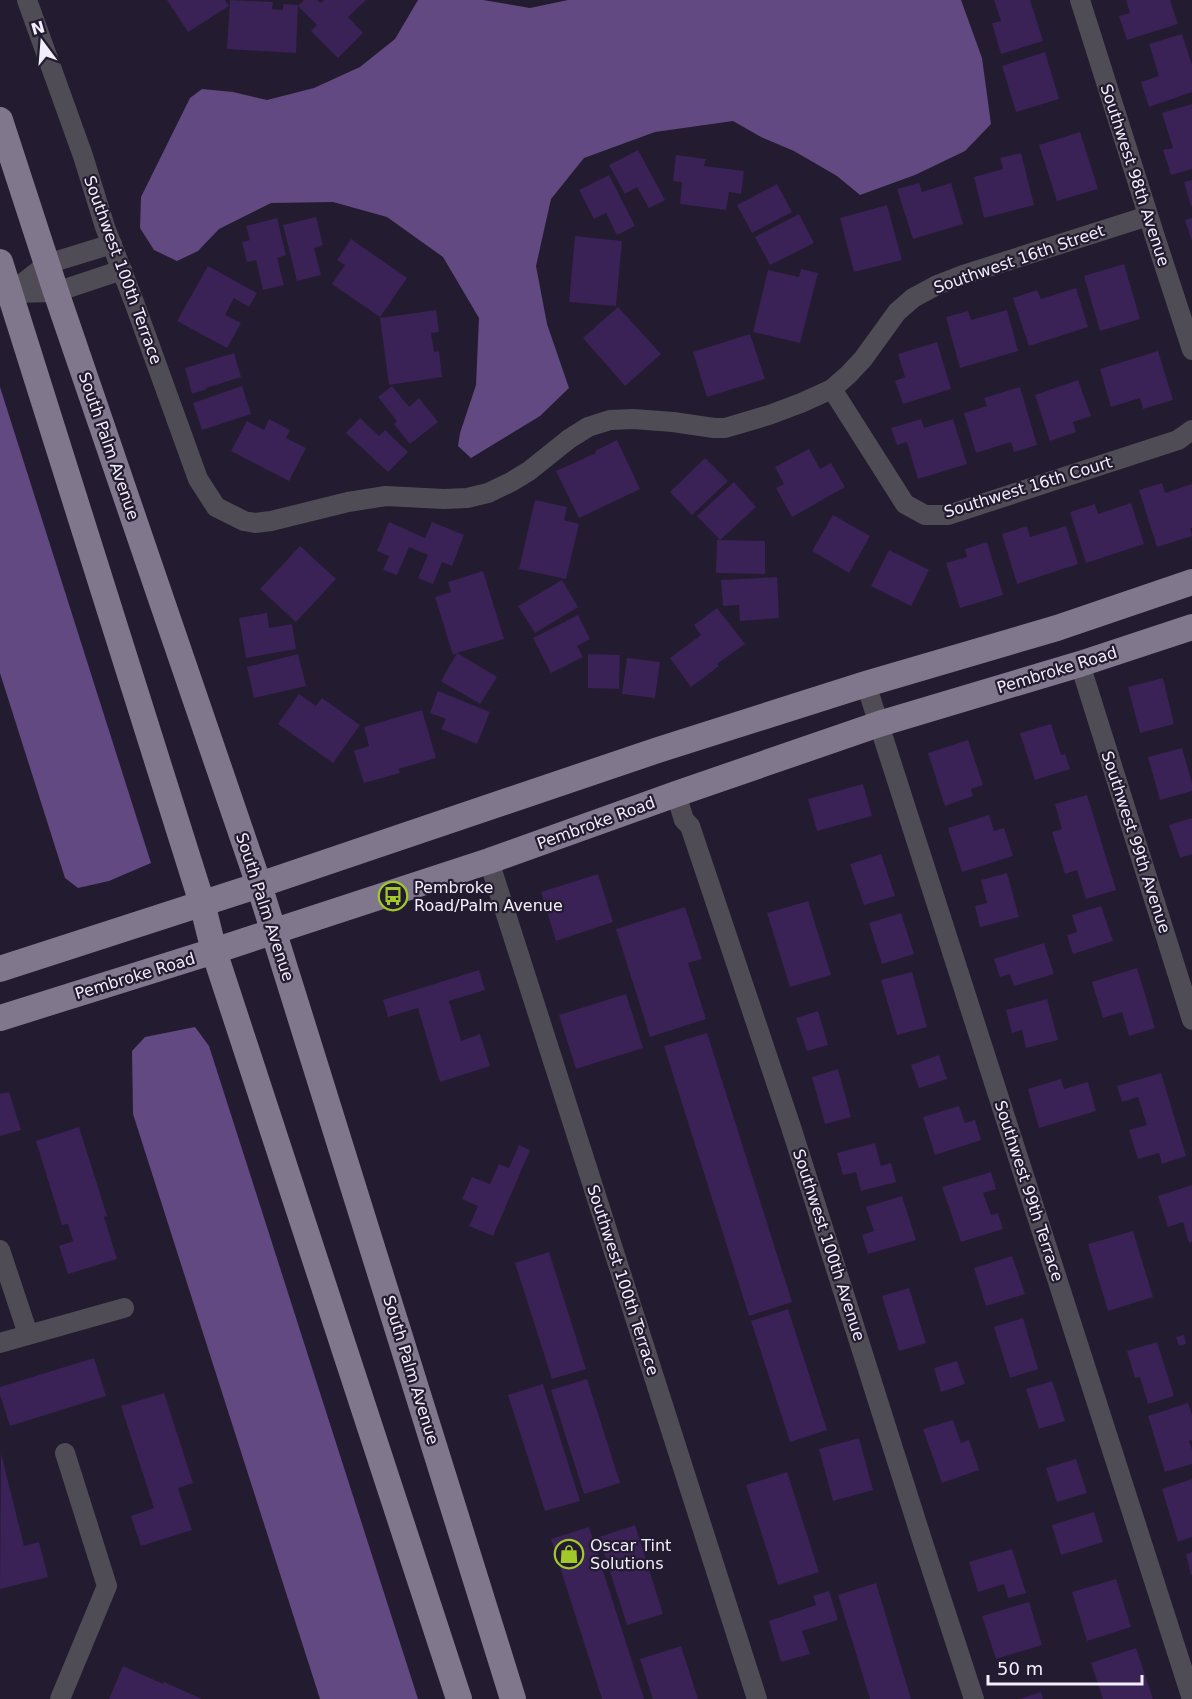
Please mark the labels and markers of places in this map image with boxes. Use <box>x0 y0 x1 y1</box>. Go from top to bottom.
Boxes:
place label: Pembroke Road/Palm Avenue <box>414 878 563 915</box>
bus stop icon: Pembroke Road/Palm Avenue <box>377 880 409 912</box>
place label: Oscar Tint Solutions <box>590 1536 671 1573</box>
shop icon: Oscar Tint Solutions <box>553 1538 585 1570</box>

